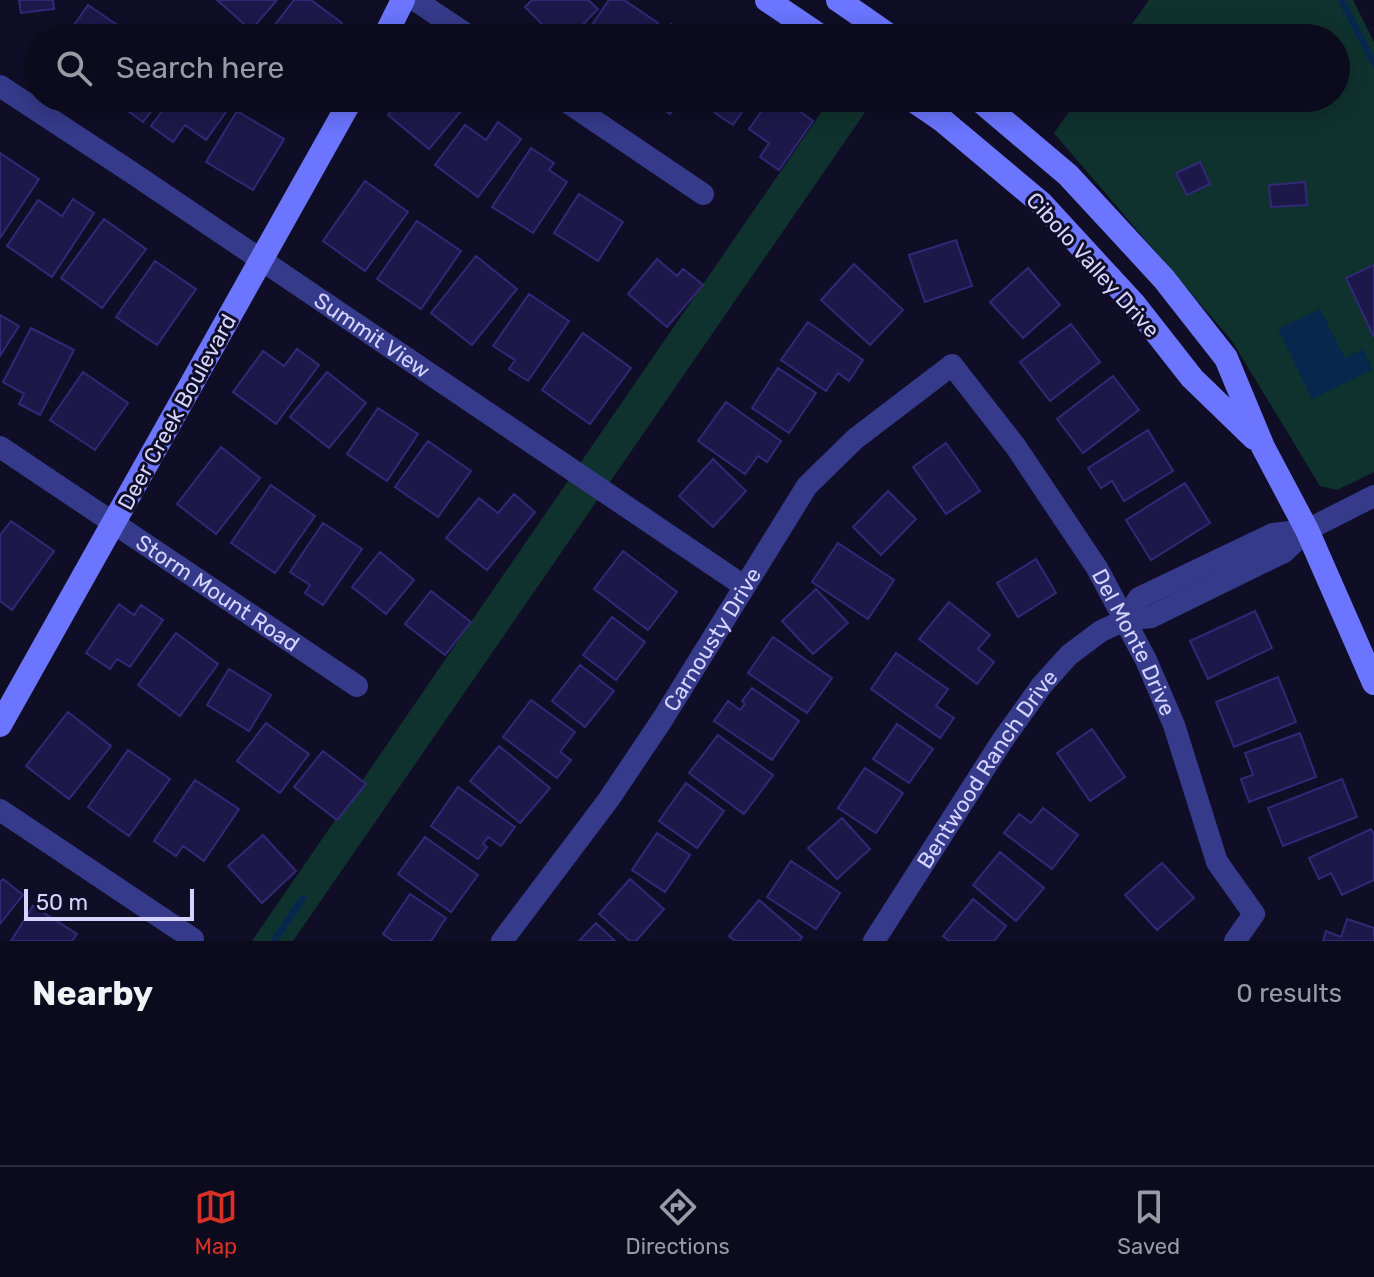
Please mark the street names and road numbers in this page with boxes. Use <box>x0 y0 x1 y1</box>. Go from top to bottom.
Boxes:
street label: Cibolo Valley Drive <box>1021 187 1165 343</box>
street label: Summit View <box>309 286 436 384</box>
street label: Deer Creek Boulevard <box>112 309 242 515</box>
street label: Storm Mount Road <box>131 528 305 657</box>
street label: Carnousty Drive <box>657 562 767 716</box>
street label: Del Monte Drive <box>1086 564 1182 720</box>
street label: Bentwood Ranch Drive <box>911 664 1063 873</box>

